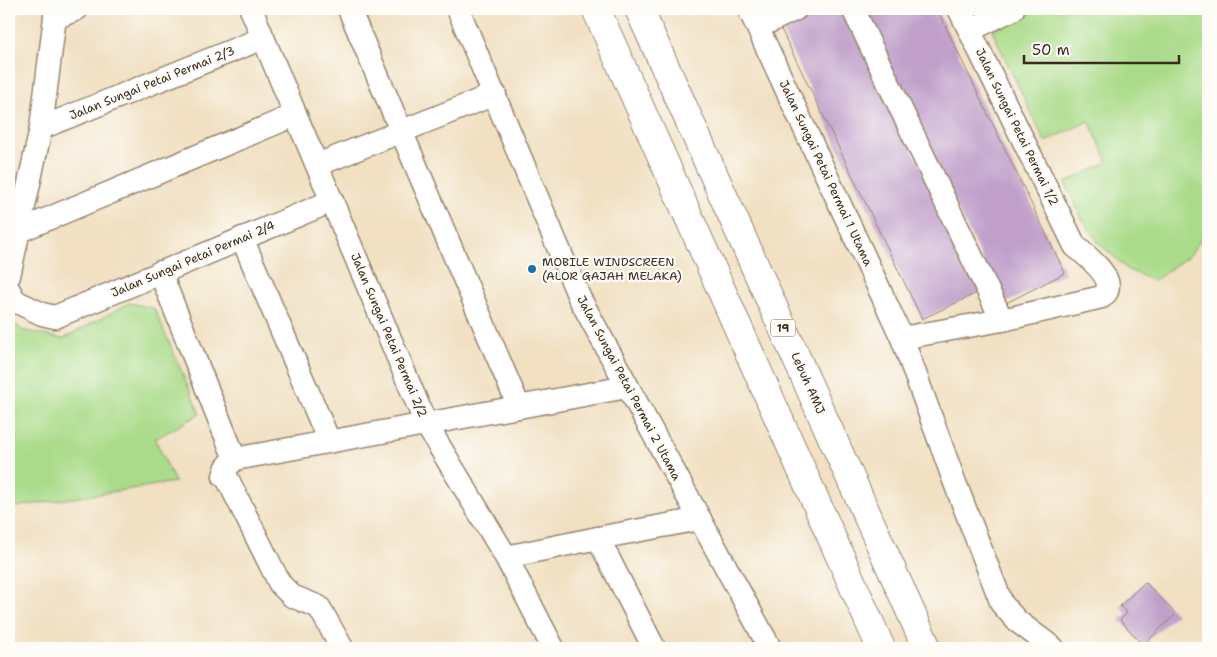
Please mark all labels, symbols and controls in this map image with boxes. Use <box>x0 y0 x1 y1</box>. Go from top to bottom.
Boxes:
scale bar <box>1024 32 1180 64</box>
text: 50 m <box>1032 40 1070 60</box>
street label: Jalan Sungai Petai Permai 2/3 <box>67 42 237 124</box>
street label: Jalan Sungai Petai Permai 1/2 <box>972 46 1062 208</box>
street label: Jalan Sungai Petai Permai 1 Utama <box>776 77 876 269</box>
street label: Jalan Sungai Petai Permai 2/4 <box>109 217 277 301</box>
street label: Jalan Sungai Petai Permai 2/2 <box>347 250 431 420</box>
place label: MOBILE WINDSCREEN (ALOR GAJAH MELAKA) <box>542 254 682 284</box>
marker: MOBILE WINDSCREEN (ALOR GAJAH MELAKA) <box>526 263 538 275</box>
street label: Jalan Sungai Petai Permai 2 Utama <box>573 293 685 484</box>
road number: 19 <box>770 319 796 336</box>
street label: Lebuh AMJ <box>787 350 829 416</box>

